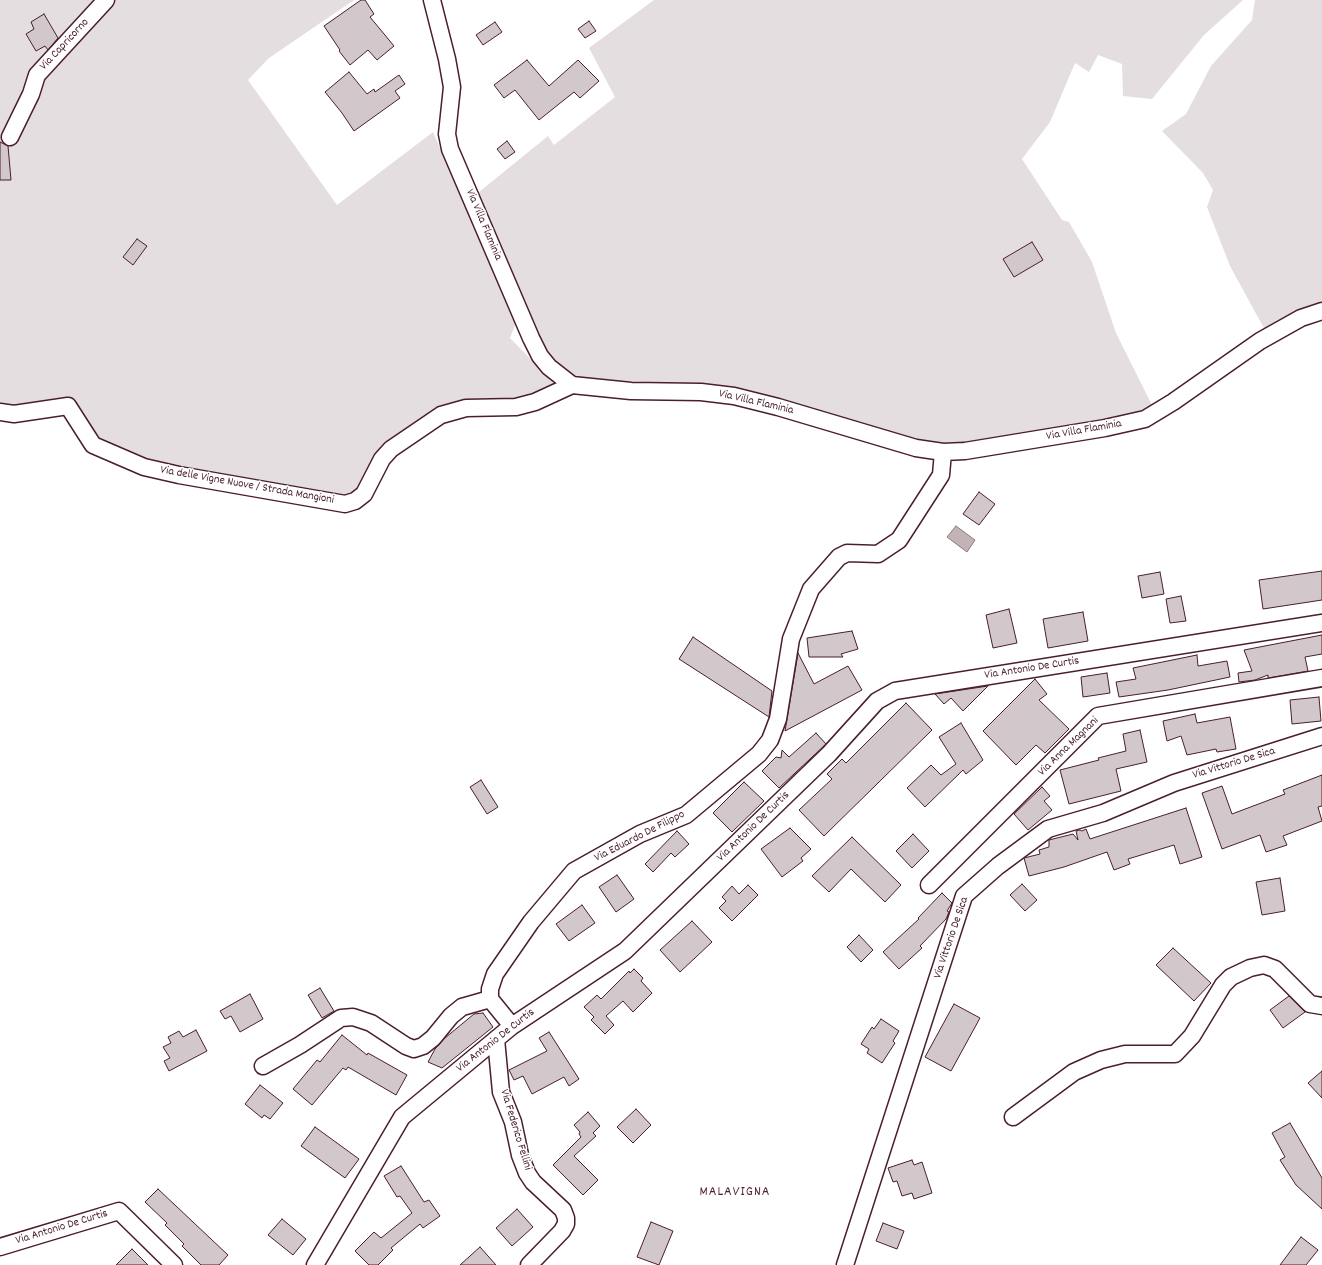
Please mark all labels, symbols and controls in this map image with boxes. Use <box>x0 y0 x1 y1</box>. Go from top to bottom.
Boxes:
street label: Via Capricorno <box>37 16 93 74</box>
street label: Via Villa Flaminia <box>462 187 504 263</box>
street label: Via Villa Flaminia <box>717 387 795 419</box>
street label: Via Villa Flaminia <box>1045 417 1123 445</box>
street label: Via delle Vigne Nuove / Strada Mangioni <box>159 464 335 508</box>
street label: Via Antonio De Curtis <box>984 654 1080 684</box>
street label: Via Anna Magnani <box>1036 714 1102 780</box>
street label: Via Vittorio De Sica <box>1191 745 1277 783</box>
street label: Via Antonio De Curtis <box>715 789 793 865</box>
street label: Via Eduardo De Filippo <box>592 808 688 866</box>
street label: Via Vittorio De Sica <box>931 895 973 981</box>
street label: Via Antonio De Curtis <box>454 1006 538 1076</box>
street label: Via Federico Fellini <box>496 1088 534 1172</box>
district label: MALAVIGNA <box>700 1185 770 1201</box>
street label: Via Antonio De Curtis <box>14 1207 110 1249</box>

